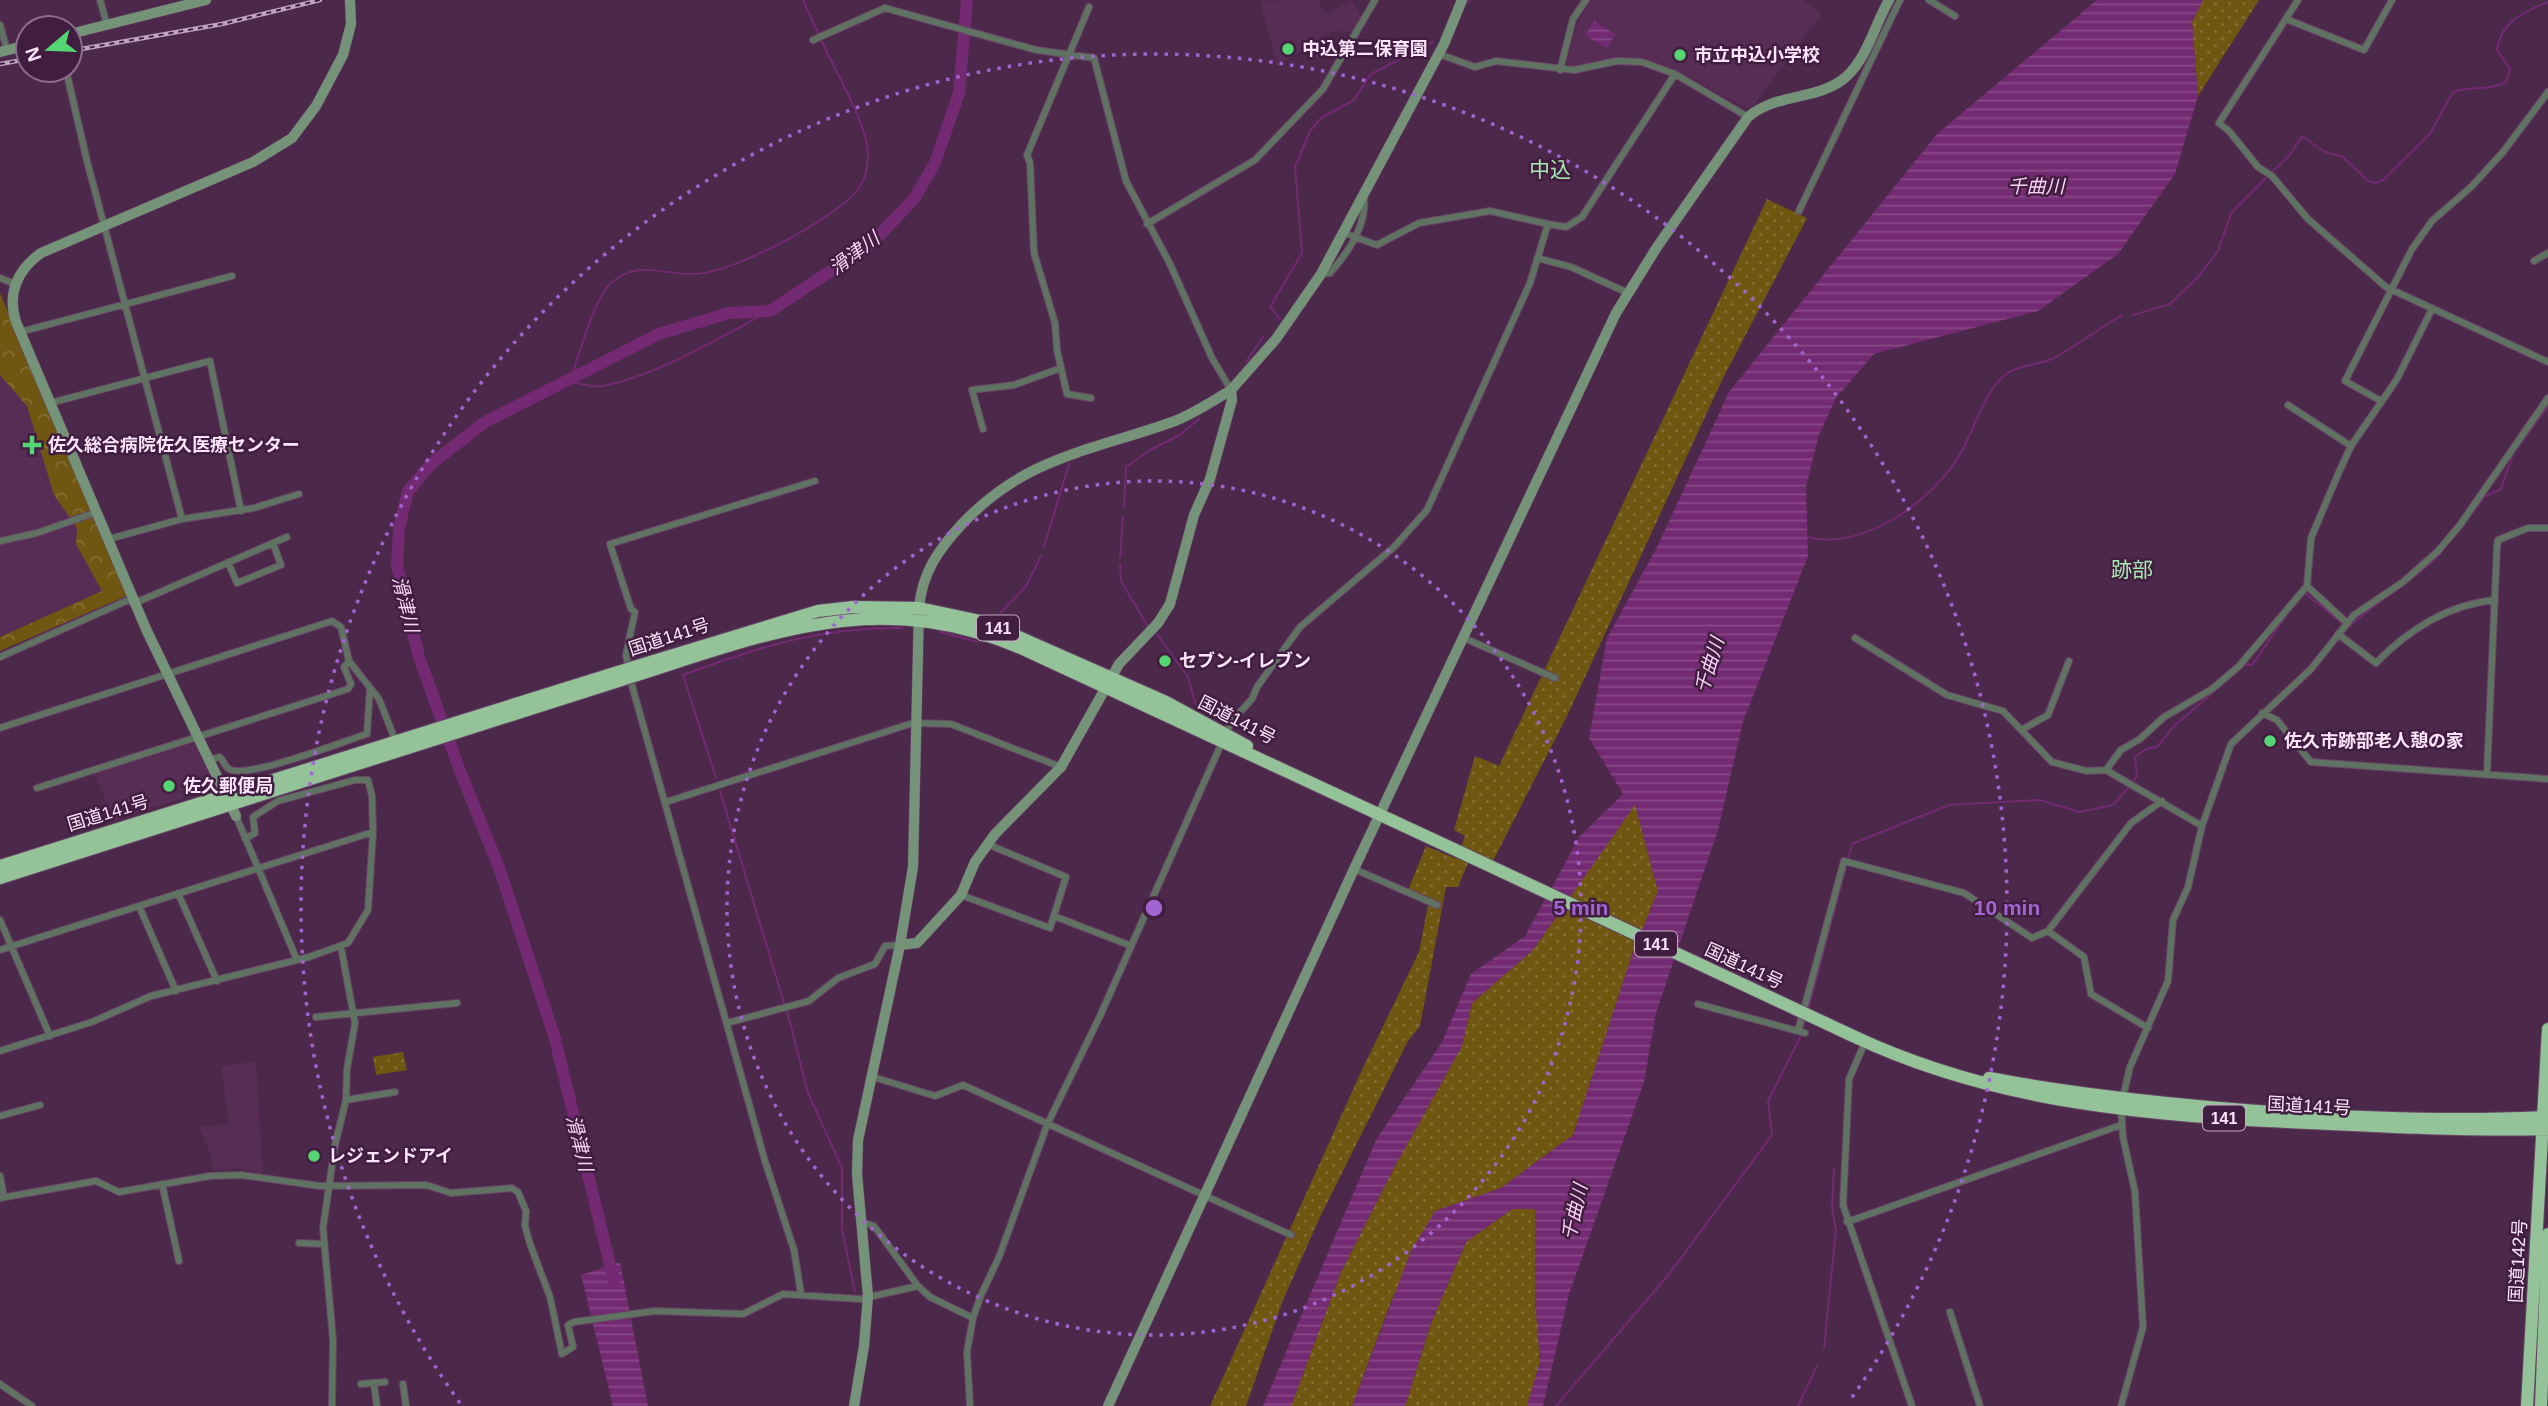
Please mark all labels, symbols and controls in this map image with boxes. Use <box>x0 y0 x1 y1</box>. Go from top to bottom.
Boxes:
north arrow <box>14 14 84 84</box>
place label: 中込第二保育園 <box>1302 39 1428 59</box>
marker: 中込第二保育園 <box>1280 41 1296 57</box>
text: N <box>21 44 46 64</box>
place label: 市立中込小学校 <box>1694 45 1820 65</box>
marker: 市立中込小学校 <box>1672 47 1688 63</box>
district label: 中込 <box>1529 158 1571 181</box>
water label: 千曲川 <box>2007 176 2066 197</box>
water label: 滑津川 <box>825 227 885 279</box>
marker: 佐久総合病院佐久医療センター <box>22 435 42 455</box>
place label: 佐久総合病院佐久医療センター <box>48 435 300 455</box>
district label: 跡部 <box>2111 558 2153 581</box>
water label: 滑津川 <box>388 574 423 636</box>
street label: 国道141号 <box>626 615 712 659</box>
road number: 141 <box>977 615 1019 640</box>
water label: 千曲川 <box>1691 633 1728 695</box>
place label: セブン-イレブン <box>1179 651 1311 671</box>
marker: セブン-イレブン <box>1157 653 1173 669</box>
street label: 国道141号 <box>1195 692 1279 748</box>
place label: 佐久市跡部老人憩の家 <box>2284 731 2464 751</box>
marker: 佐久市跡部老人憩の家 <box>2262 733 2278 749</box>
place label: 佐久郵便局 <box>183 776 273 796</box>
marker: 佐久郵便局 <box>161 778 177 794</box>
street label: 国道141号 <box>65 791 151 835</box>
centre of rings <box>1142 896 1166 920</box>
text: 5 min <box>1554 896 1608 919</box>
text: 10 min <box>1974 896 2040 919</box>
road number: 141 <box>1635 932 1677 956</box>
street label: 国道141号 <box>1702 939 1786 993</box>
street label: 国道141号 <box>2267 1094 2351 1118</box>
road number: 141 <box>2203 1106 2245 1130</box>
water label: 滑津川 <box>562 1113 597 1175</box>
place label: レジェンドアイ <box>328 1146 453 1166</box>
marker: レジェンドアイ <box>306 1148 322 1164</box>
water label: 千曲川 <box>1558 1180 1592 1242</box>
street label: 国道142号 <box>2506 1219 2530 1303</box>

